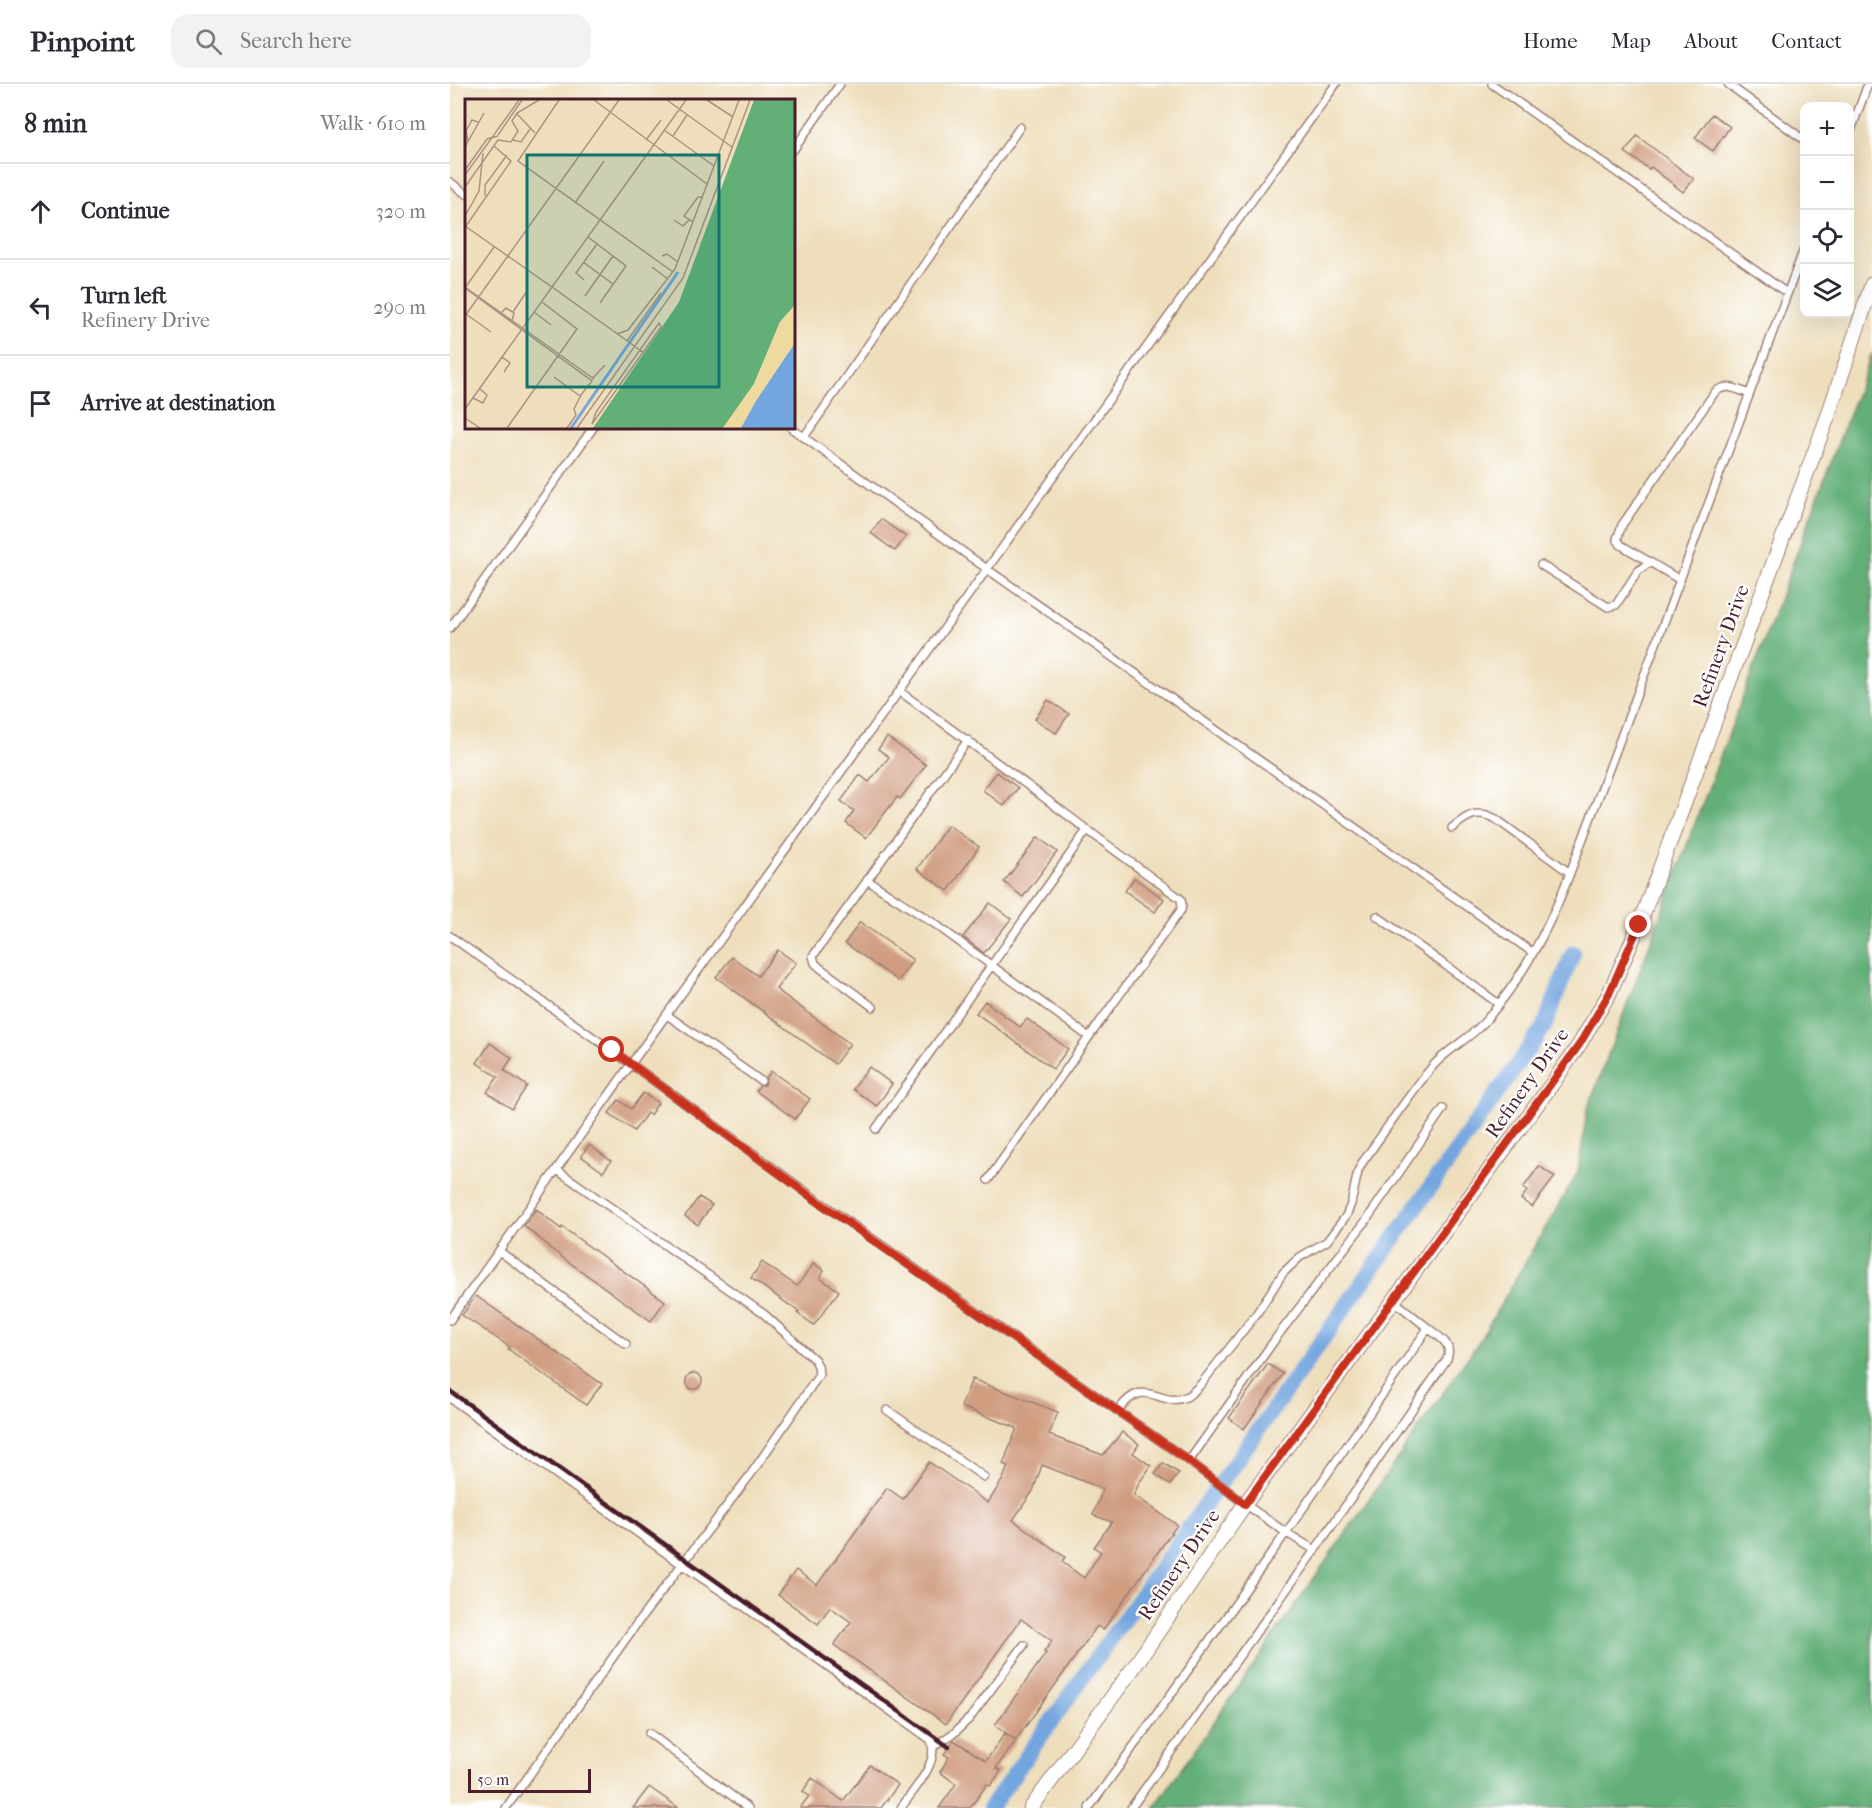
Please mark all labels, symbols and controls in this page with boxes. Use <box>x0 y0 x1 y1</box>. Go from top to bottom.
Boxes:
search box <box>171 14 591 68</box>
text: Pinpoint <box>30 25 135 58</box>
icon: search <box>192 25 225 58</box>
text: Search here <box>240 28 352 54</box>
text: Home <box>1523 29 1578 53</box>
text: Map <box>1611 29 1651 53</box>
text: About <box>1684 29 1738 53</box>
text: Contact <box>1771 29 1842 53</box>
inset map <box>465 99 795 429</box>
map controls <box>1800 102 1854 318</box>
button: + <box>1800 102 1854 156</box>
text: 8 min <box>24 108 87 139</box>
text: Walk · 610 m <box>320 112 426 135</box>
button: − <box>1800 156 1854 210</box>
icon: ahead <box>24 195 57 228</box>
text: Continue <box>81 198 170 224</box>
text: 320 m <box>376 200 426 223</box>
button: locate <box>1800 210 1854 264</box>
button: layers <box>1800 264 1854 318</box>
text: Turn left <box>81 283 167 309</box>
icon: left <box>24 291 57 324</box>
text: 290 m <box>373 296 426 319</box>
text: Refinery Drive <box>81 309 210 332</box>
icon: arrive <box>24 387 57 420</box>
text: Arrive at destination <box>81 390 275 416</box>
street label: Refinery Drive <box>1688 581 1754 711</box>
route end <box>1625 911 1651 937</box>
street label: Refinery Drive <box>1481 1023 1573 1142</box>
route start <box>598 1036 624 1062</box>
street label: Refinery Drive <box>1133 1505 1225 1625</box>
scale bar <box>468 1766 591 1794</box>
text: 50 m <box>477 1770 509 1789</box>

